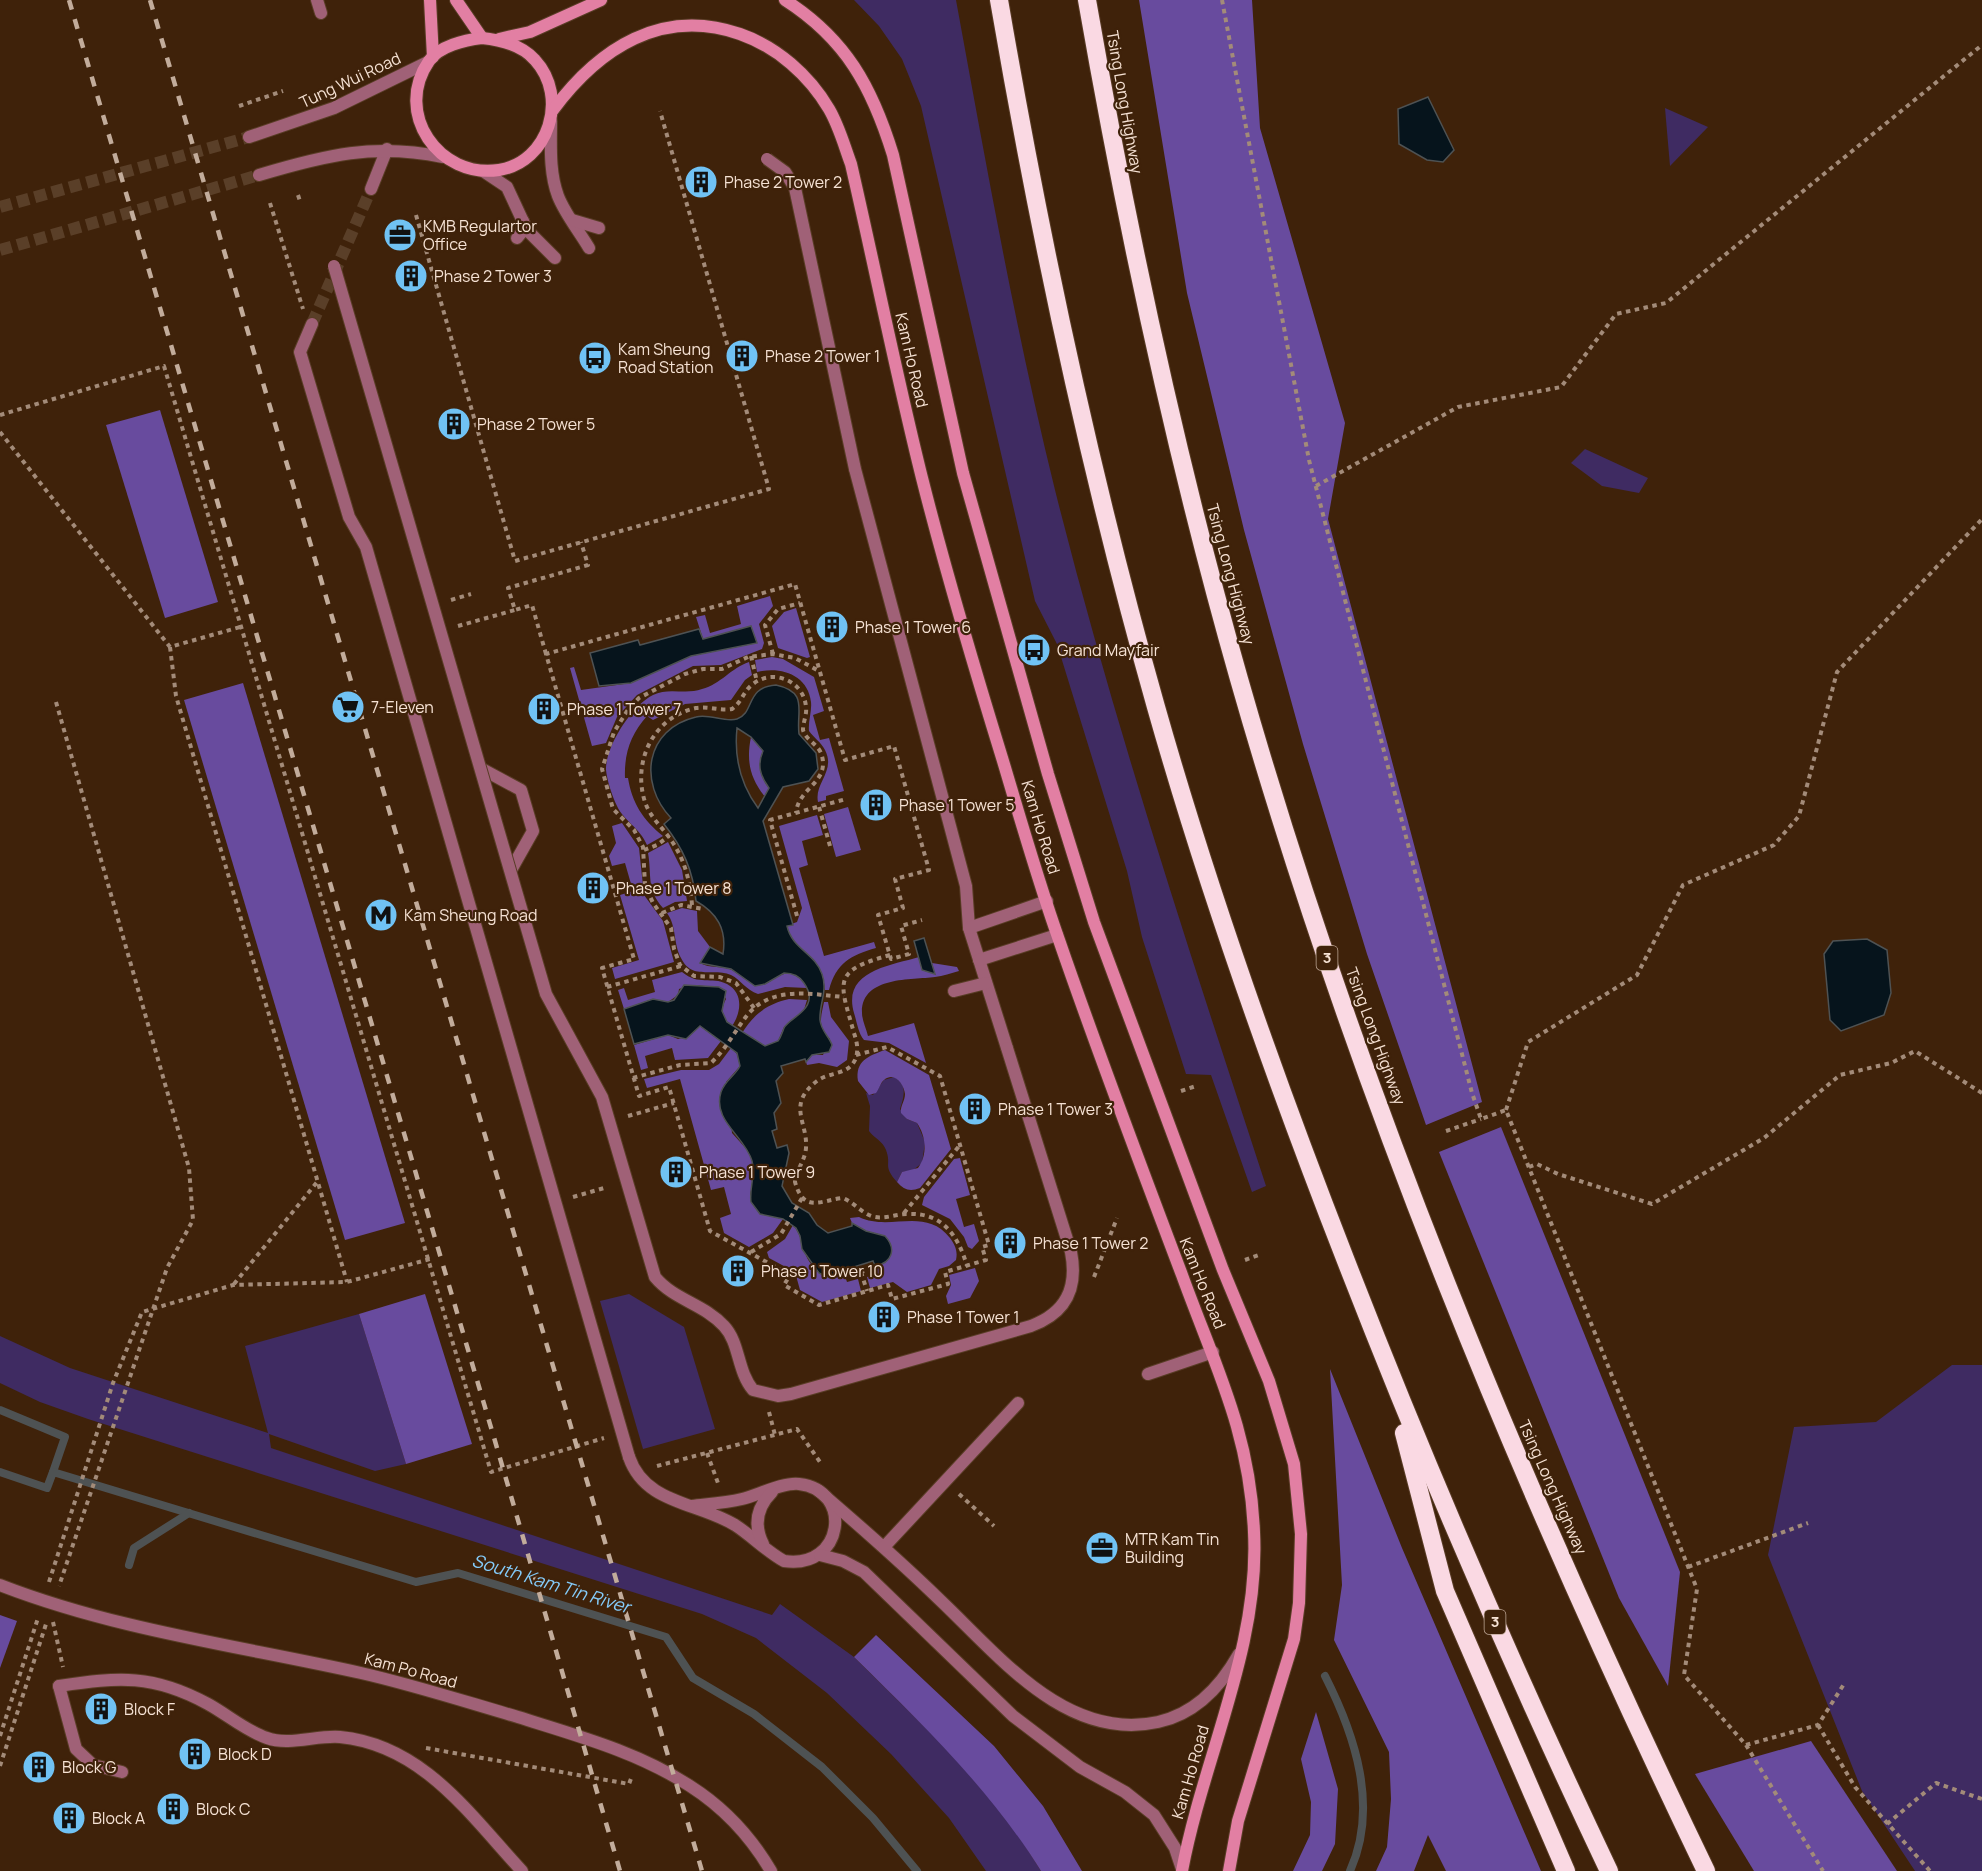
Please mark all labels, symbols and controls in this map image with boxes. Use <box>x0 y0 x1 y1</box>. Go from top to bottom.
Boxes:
street label: Tsing Long Highway <box>1102 29 1149 176</box>
street label: Tung Wui Road <box>296 47 404 113</box>
building icon: Phase 2 Tower 2 <box>683 164 719 200</box>
place label: Phase 2 Tower 2 <box>724 171 842 193</box>
place label: KMB Regulartor Office <box>423 215 537 255</box>
office icon: KMB Regulartor Office <box>382 217 418 253</box>
building icon: Phase 2 Tower 3 <box>393 258 429 294</box>
place label: Phase 2 Tower 3 <box>434 265 552 287</box>
street label: Kam Ho Road <box>890 310 934 410</box>
place label: Kam Sheung Road Station <box>618 338 713 378</box>
building icon: Phase 2 Tower 1 <box>724 338 760 374</box>
bus stop icon: Kam Sheung Road Station <box>577 340 613 376</box>
place label: Phase 2 Tower 1 <box>765 345 880 367</box>
building icon: Phase 2 Tower 5 <box>436 406 472 442</box>
place label: Phase 2 Tower 5 <box>477 413 595 435</box>
street label: Tsing Long Highway <box>1202 501 1261 647</box>
building icon: Phase 1 Tower 6 <box>814 609 850 645</box>
place label: Phase 1 Tower 6 <box>855 616 971 638</box>
bus stop icon: Grand Mayfair <box>1016 632 1052 668</box>
place label: Grand Mayfair <box>1057 639 1160 661</box>
supermarket icon: 7-Eleven <box>330 689 366 725</box>
building icon: Phase 1 Tower 7 <box>526 691 562 727</box>
place label: 7-Eleven <box>371 696 434 718</box>
place label: Phase 1 Tower 7 <box>567 698 681 720</box>
street label: Kam Ho Road <box>1016 778 1066 876</box>
building icon: Phase 1 Tower 5 <box>858 787 894 823</box>
place label: Phase 1 Tower 5 <box>899 794 1014 816</box>
building icon: Phase 1 Tower 8 <box>575 870 611 906</box>
place label: Phase 1 Tower 8 <box>616 877 731 899</box>
metro station icon: Kam Sheung Road <box>363 897 399 933</box>
place label: Kam Sheung Road <box>404 904 537 926</box>
road number: 3 <box>1316 946 1338 970</box>
street label: Tsing Long Highway <box>1341 964 1411 1108</box>
building icon: Phase 1 Tower 3 <box>957 1091 993 1127</box>
place label: Phase 1 Tower 3 <box>998 1098 1113 1120</box>
building icon: Phase 1 Tower 9 <box>658 1154 694 1190</box>
place label: Phase 1 Tower 9 <box>699 1161 815 1183</box>
building icon: Phase 1 Tower 2 <box>992 1225 1028 1261</box>
place label: Phase 1 Tower 2 <box>1033 1232 1148 1254</box>
street label: Kam Ho Road <box>1175 1234 1231 1332</box>
building icon: Phase 1 Tower 10 <box>720 1253 756 1289</box>
place label: Phase 1 Tower 10 <box>761 1260 883 1282</box>
building icon: Phase 1 Tower 1 <box>866 1299 902 1335</box>
place label: Phase 1 Tower 1 <box>907 1306 1019 1328</box>
street label: Tsing Long Highway <box>1513 1416 1593 1558</box>
place label: MTR Kam Tin Building <box>1125 1528 1219 1568</box>
office icon: MTR Kam Tin Building <box>1084 1530 1120 1566</box>
water label: South Kam Tin River <box>469 1548 636 1619</box>
road number: 3 <box>1484 1610 1506 1634</box>
street label: Kam Po Road <box>362 1647 460 1693</box>
building icon: Block F <box>83 1691 119 1727</box>
place label: Block F <box>124 1698 175 1720</box>
street label: Kam Ho Road <box>1166 1722 1214 1822</box>
building icon: Block D <box>177 1736 213 1772</box>
place label: Block D <box>218 1743 272 1765</box>
building icon: Block G <box>21 1749 57 1785</box>
place label: Block G <box>62 1756 116 1778</box>
building icon: Block C <box>155 1791 191 1827</box>
place label: Block C <box>196 1798 250 1820</box>
building icon: Block A <box>51 1800 87 1836</box>
place label: Block A <box>92 1807 145 1829</box>

